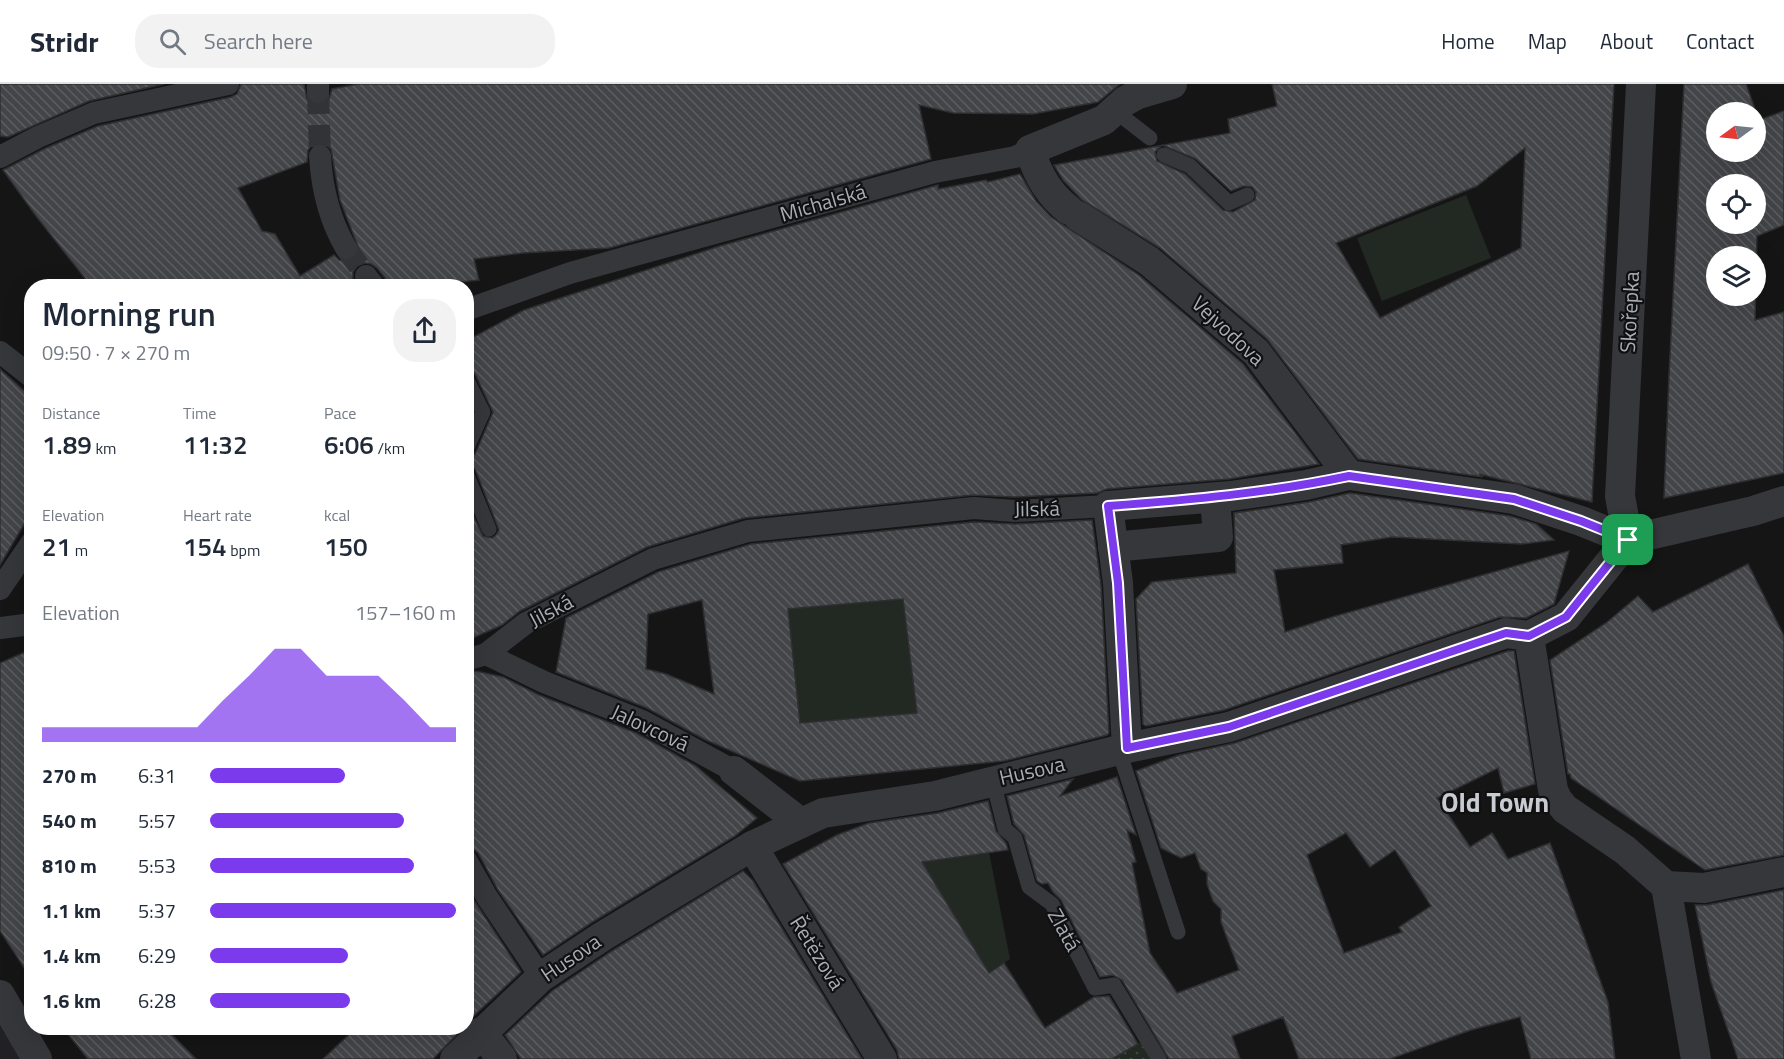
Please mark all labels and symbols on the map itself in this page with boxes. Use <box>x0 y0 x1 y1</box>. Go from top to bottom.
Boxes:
north arrow <box>1706 102 1766 162</box>
street label: Michalská <box>776 174 870 230</box>
street label: Skořepka <box>1611 270 1647 353</box>
street label: Vejvodova <box>1185 288 1273 373</box>
street label: Jilská <box>1014 492 1061 524</box>
pin <box>1602 514 1653 565</box>
street label: Jilská <box>523 585 579 635</box>
street label: Jalovcová <box>606 695 695 759</box>
street label: Husova <box>996 747 1068 793</box>
district label: Old Town <box>1441 781 1549 822</box>
street label: Zlatá <box>1040 902 1090 957</box>
street label: Řetězová <box>783 909 853 996</box>
street label: Husova <box>534 925 607 989</box>

